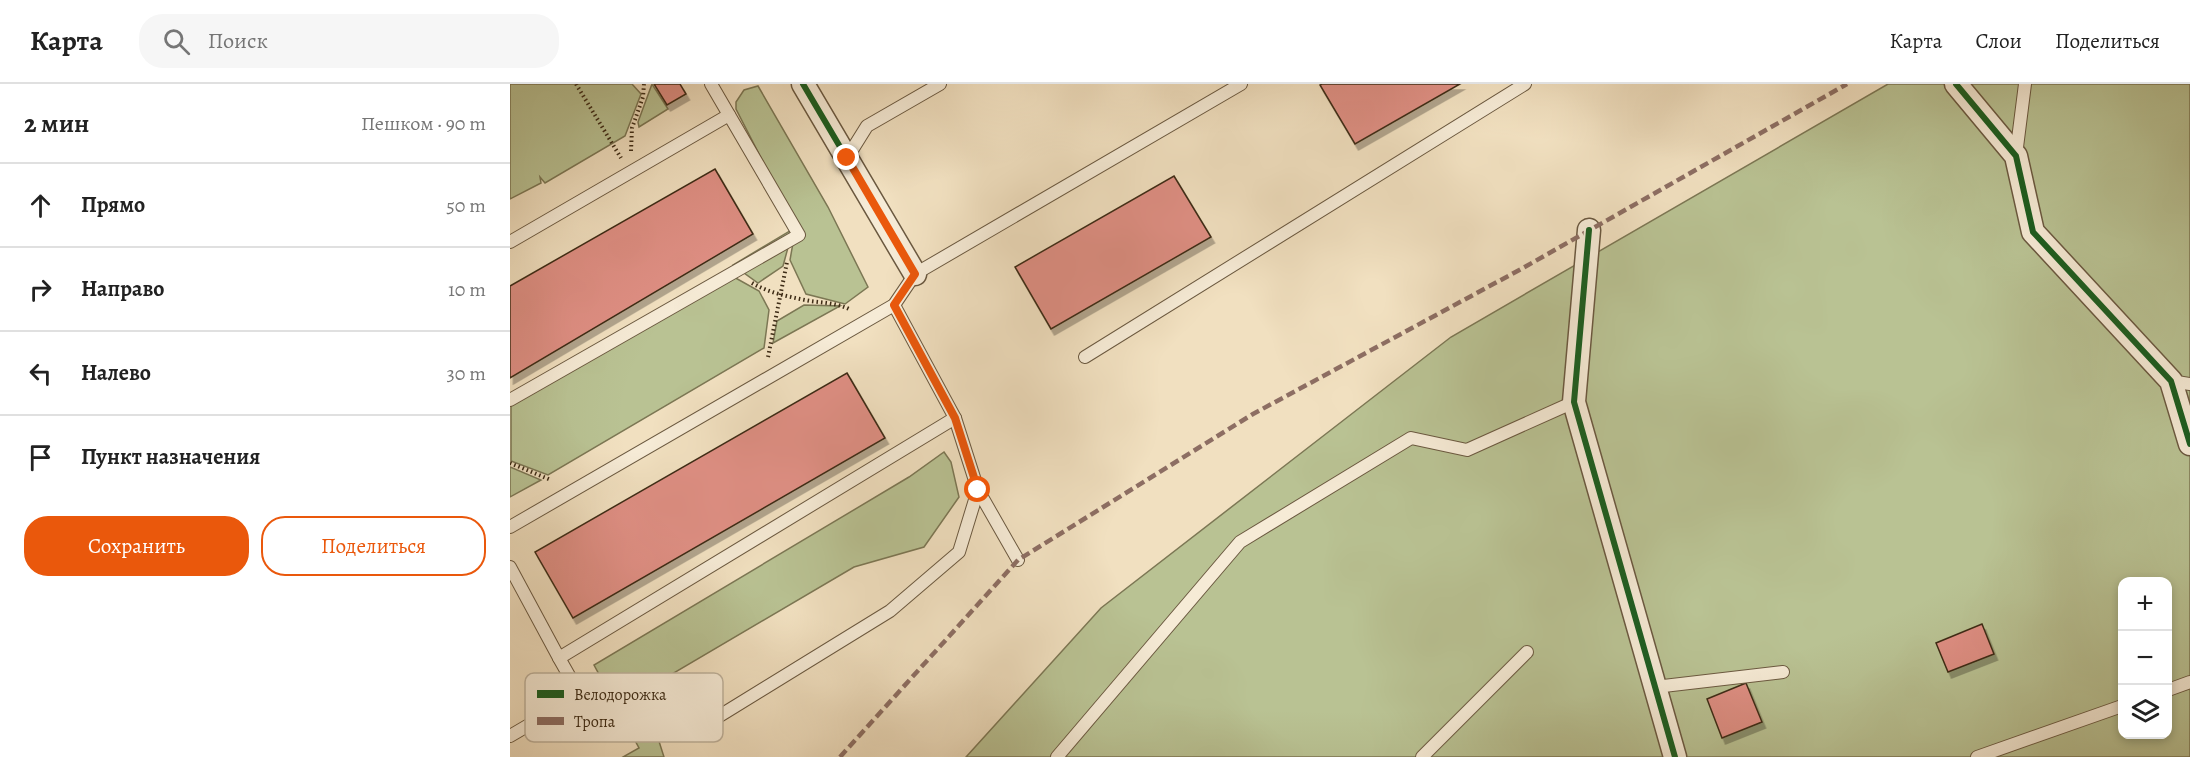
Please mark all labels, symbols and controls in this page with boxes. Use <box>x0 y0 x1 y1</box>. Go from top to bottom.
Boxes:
search box <box>139 14 559 68</box>
text: Карта <box>30 22 103 60</box>
icon: search <box>160 25 193 58</box>
text: Поиск <box>208 26 268 56</box>
text: Карта <box>1889 27 1942 55</box>
text: Слои <box>1975 27 2022 55</box>
text: Поделиться <box>2055 27 2160 55</box>
text: 2 мин <box>24 106 89 141</box>
text: Пешком · 90 m <box>361 110 486 137</box>
route end <box>833 144 859 170</box>
icon: ahead <box>24 189 57 222</box>
text: Прямо <box>81 190 145 220</box>
text: 50 m <box>446 192 486 219</box>
icon: right <box>24 273 57 306</box>
text: Направо <box>81 274 164 304</box>
text: 10 m <box>448 276 486 303</box>
icon: left <box>24 357 57 390</box>
text: Налево <box>81 358 151 388</box>
text: 30 m <box>446 360 486 387</box>
icon: arrive <box>24 441 57 474</box>
text: Пункт назначения <box>81 442 260 472</box>
route start <box>964 476 990 502</box>
button: Сохранить <box>24 516 249 576</box>
button: Поделиться <box>261 516 486 576</box>
map controls <box>2118 577 2172 739</box>
button: + <box>2118 577 2172 631</box>
button: − <box>2118 631 2172 685</box>
legend <box>525 673 723 742</box>
text: Велодорожка <box>574 684 667 706</box>
button: layers <box>2118 685 2172 739</box>
text: Тропа <box>574 711 616 733</box>

